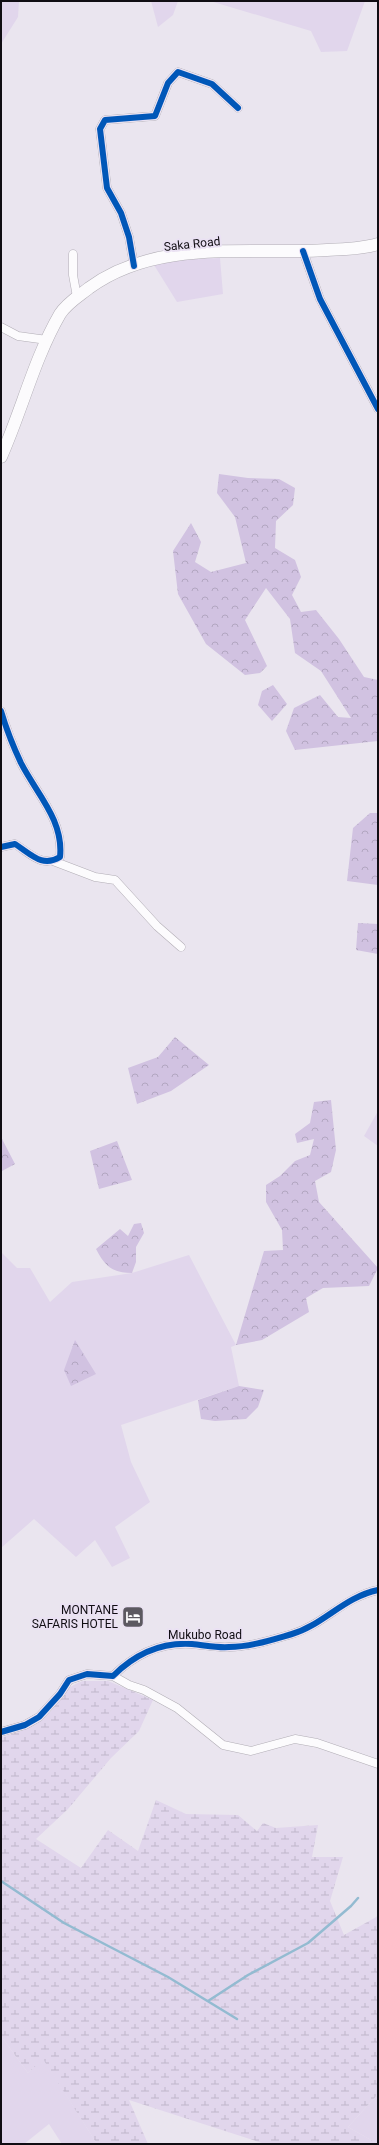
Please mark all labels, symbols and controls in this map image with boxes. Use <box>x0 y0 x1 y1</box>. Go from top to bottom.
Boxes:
street label: Saka Road <box>163 234 221 254</box>
place label: MONTANE SAFARIS HOTEL <box>32 1603 119 1631</box>
hotel icon: MONTANE SAFARIS HOTEL <box>120 1604 146 1630</box>
street label: Mukubo Road <box>168 1628 242 1642</box>

